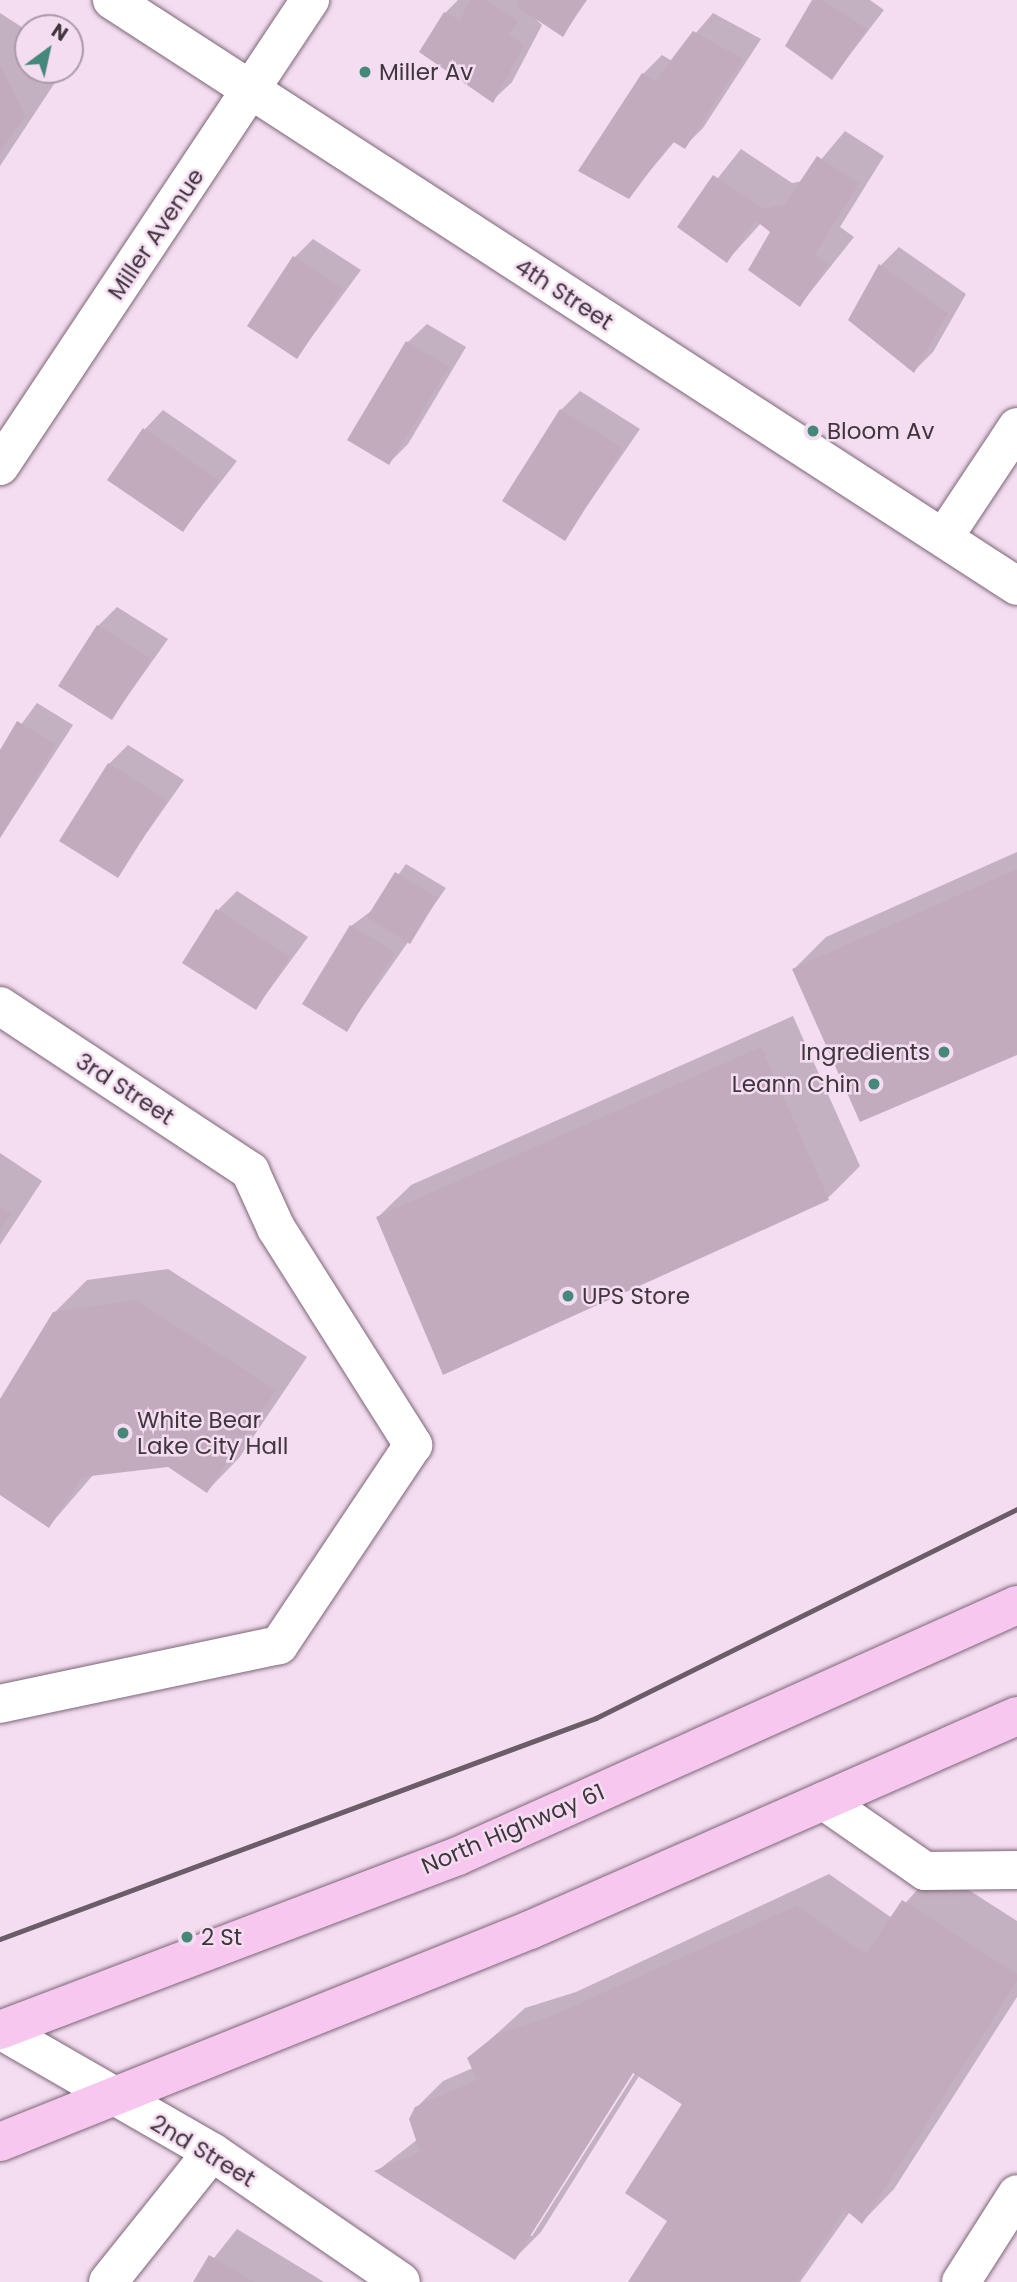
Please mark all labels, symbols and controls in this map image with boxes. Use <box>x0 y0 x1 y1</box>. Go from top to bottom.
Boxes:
north arrow <box>14 14 84 84</box>
text: N <box>46 17 73 48</box>
place label: Miller Av <box>379 58 473 86</box>
marker: Miller Av <box>357 64 373 80</box>
street label: Miller Avenue <box>102 163 210 305</box>
street label: 4th Street <box>510 252 618 336</box>
place label: Bloom Av <box>827 417 934 445</box>
marker: Bloom Av <box>805 423 821 439</box>
place label: Ingredients <box>801 1038 930 1066</box>
marker: Ingredients <box>936 1044 952 1060</box>
street label: 3rd Street <box>71 1047 179 1131</box>
place label: Leann Chin <box>732 1070 860 1098</box>
marker: Leann Chin <box>866 1076 882 1092</box>
place label: UPS Store <box>582 1282 690 1310</box>
marker: UPS Store <box>560 1288 576 1304</box>
place label: White Bear Lake City Hall <box>137 1406 288 1460</box>
marker: White Bear Lake City Hall <box>115 1425 131 1441</box>
street label: North Highway 61 <box>417 1778 609 1880</box>
place label: 2 St <box>201 1923 242 1951</box>
marker: 2 St <box>179 1929 195 1945</box>
street label: 2nd Street <box>146 2109 260 2193</box>

